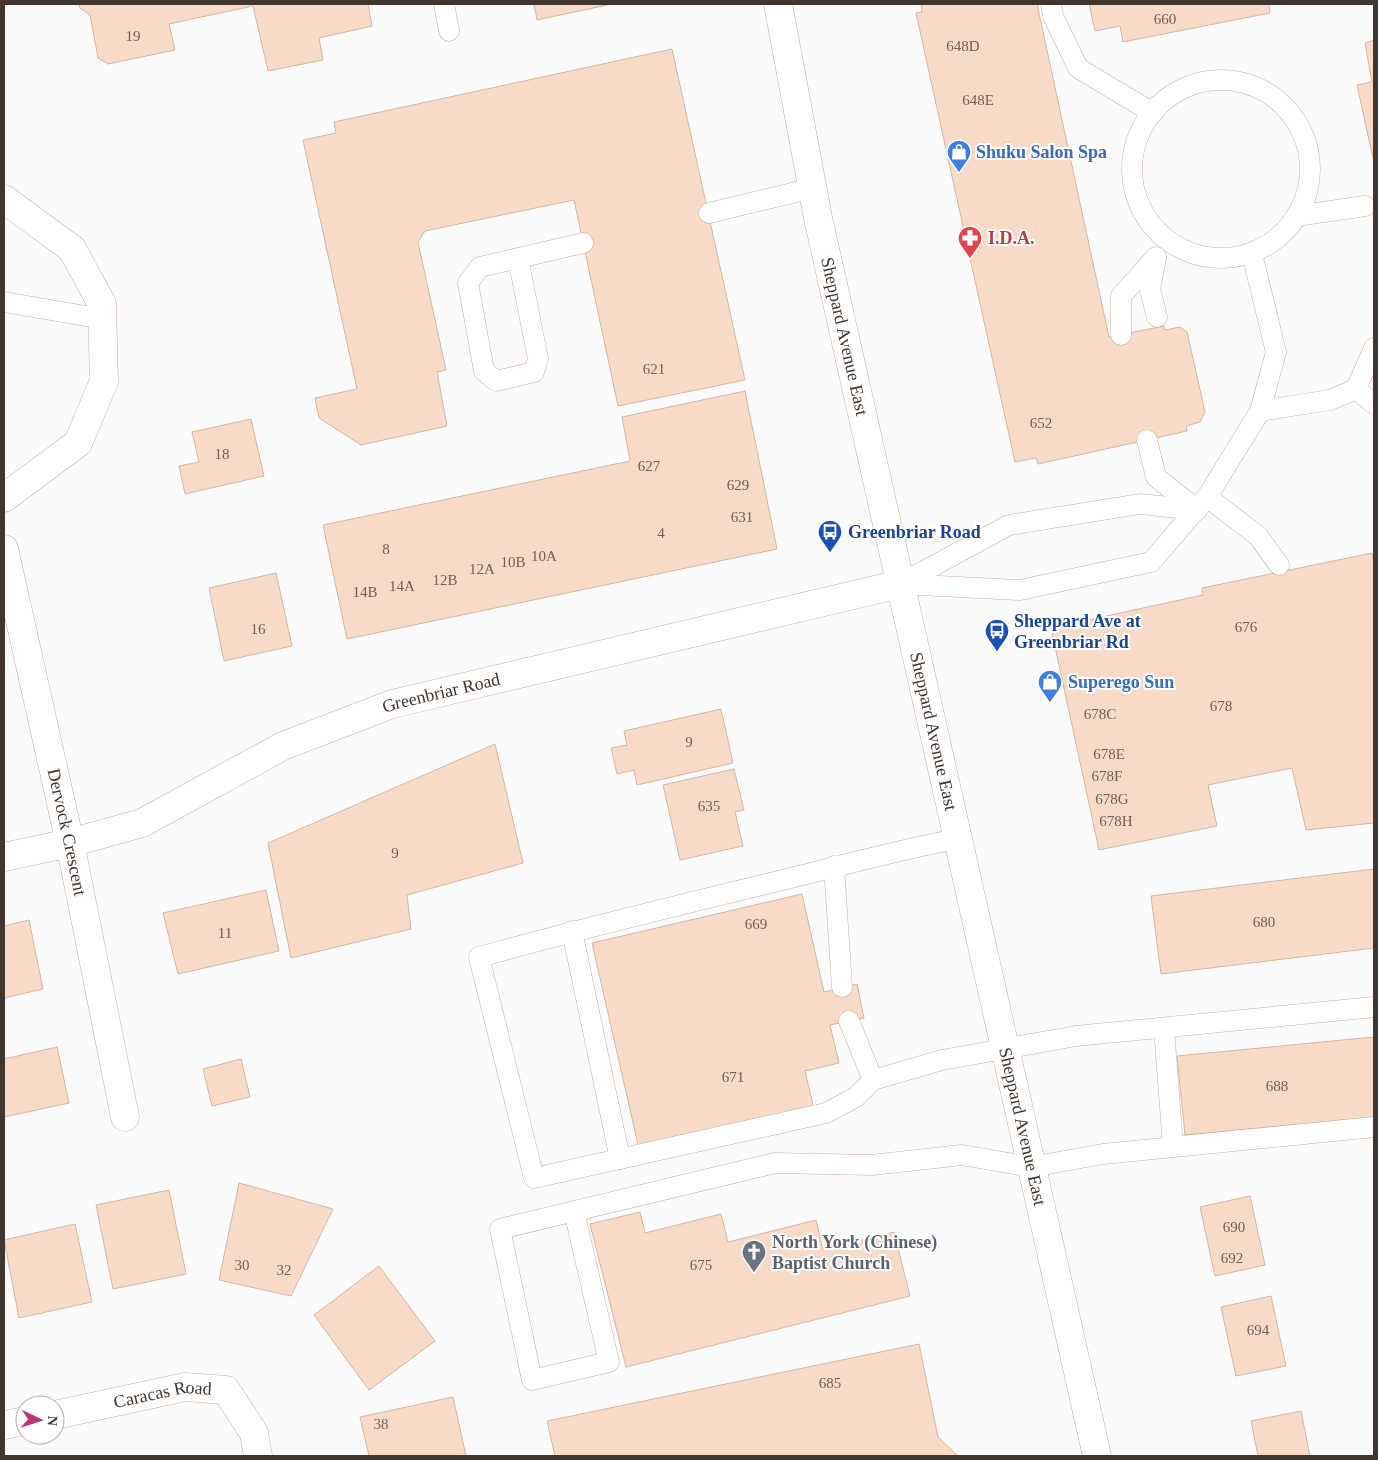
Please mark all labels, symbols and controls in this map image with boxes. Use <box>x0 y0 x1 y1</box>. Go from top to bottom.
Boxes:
house number: 660 <box>1154 11 1176 27</box>
house number: 19 <box>126 28 141 44</box>
house number: 648D <box>946 38 980 54</box>
house number: 648E <box>962 92 994 108</box>
shop icon: Shuku Salon Spa <box>946 139 972 173</box>
place label: Shuku Salon Spa <box>976 142 1107 162</box>
pharmacy icon: I.D.A. <box>957 225 983 259</box>
place label: I.D.A. <box>988 228 1035 248</box>
street label: Sheppard Avenue East <box>817 255 872 417</box>
house number: 621 <box>643 361 665 377</box>
house number: 652 <box>1030 415 1052 431</box>
house number: 18 <box>215 446 230 462</box>
house number: 627 <box>638 458 661 474</box>
house number: 629 <box>727 477 749 493</box>
house number: 631 <box>731 509 753 525</box>
bus stop icon: Greenbriar Road <box>817 519 843 553</box>
place label: Greenbriar Road <box>848 522 981 542</box>
house number: 4 <box>657 525 665 541</box>
house number: 8 <box>382 541 390 557</box>
house number: 10A <box>531 548 557 564</box>
house number: 10B <box>500 554 526 570</box>
house number: 12A <box>469 561 495 577</box>
house number: 12B <box>432 572 458 588</box>
house number: 14A <box>389 578 415 594</box>
house number: 14B <box>352 584 378 600</box>
place label: Sheppard Ave at Greenbriar Rd <box>1014 611 1141 652</box>
bus stop icon: Sheppard Ave at Greenbriar Rd <box>984 618 1010 652</box>
house number: 676 <box>1235 619 1258 635</box>
house number: 16 <box>251 621 266 637</box>
street label: Sheppard Avenue East <box>906 650 961 813</box>
street label: Greenbriar Road <box>379 669 502 717</box>
shop icon: Superego Sun <box>1037 669 1063 703</box>
place label: Superego Sun <box>1068 672 1174 692</box>
house number: 678 <box>1210 698 1232 714</box>
house number: 678C <box>1084 706 1116 722</box>
house number: 9 <box>685 734 693 750</box>
house number: 678E <box>1093 746 1125 762</box>
street label: Dervock Crescent <box>44 767 90 897</box>
house number: 678F <box>1092 768 1122 784</box>
house number: 678G <box>1095 791 1129 807</box>
house number: 635 <box>698 798 720 814</box>
house number: 678H <box>1099 813 1133 829</box>
house number: 9 <box>391 845 399 861</box>
house number: 680 <box>1253 914 1275 930</box>
house number: 669 <box>745 916 767 932</box>
house number: 11 <box>218 925 232 941</box>
street label: Sheppard Avenue East <box>995 1045 1050 1208</box>
house number: 671 <box>722 1069 744 1085</box>
house number: 688 <box>1266 1078 1288 1094</box>
house number: 690 <box>1223 1219 1245 1235</box>
place label: North York (Chinese) Baptist Church <box>772 1232 937 1273</box>
church icon: North York (Chinese) Baptist Church <box>741 1239 767 1273</box>
house number: 692 <box>1221 1250 1243 1266</box>
house number: 30 <box>235 1257 250 1273</box>
house number: 675 <box>690 1257 712 1273</box>
house number: 32 <box>277 1262 292 1278</box>
house number: 694 <box>1247 1322 1270 1338</box>
house number: 685 <box>819 1375 841 1391</box>
street label: Caracas Road <box>112 1377 212 1412</box>
north arrow <box>15 1395 65 1445</box>
text: N <box>45 1415 60 1426</box>
house number: 38 <box>374 1416 389 1432</box>

